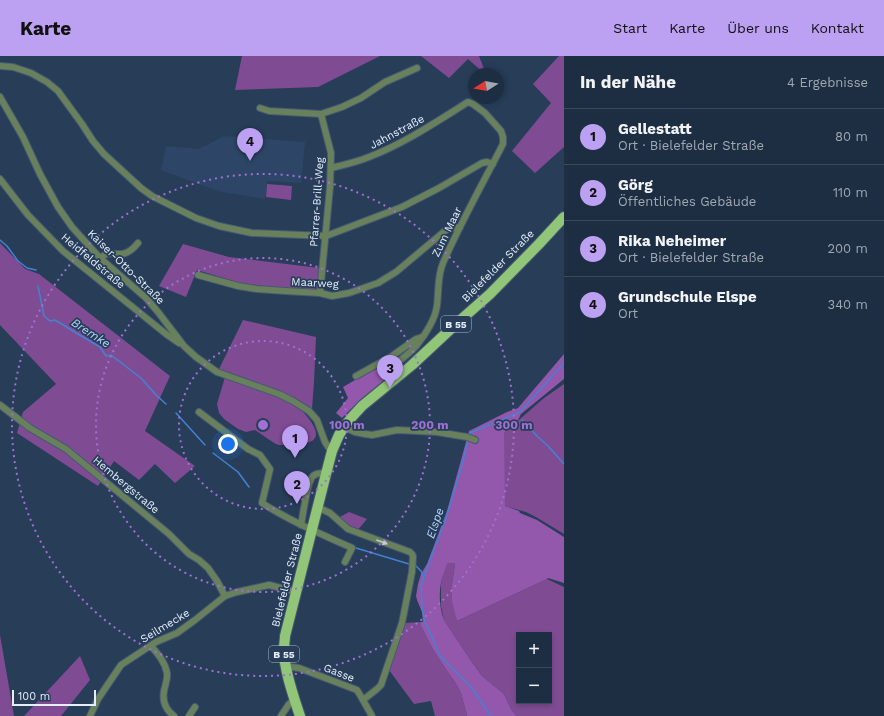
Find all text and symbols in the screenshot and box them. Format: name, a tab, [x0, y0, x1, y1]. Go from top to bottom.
text: Karte	[20, 17, 71, 40]
text: Start	[613, 20, 647, 36]
text: Karte	[669, 20, 705, 36]
text: Über uns	[727, 20, 789, 36]
text: Kontakt	[811, 20, 864, 36]
north arrow	[468, 68, 504, 104]
text: In der Nähe	[580, 72, 676, 92]
text: 4 Ergebnisse	[787, 75, 868, 90]
street label: Jahnstraße	[367, 112, 427, 152]
text: Gellestatt	[618, 120, 692, 138]
pin: 4	[237, 128, 263, 161]
text: 1	[590, 129, 596, 144]
text: 80 m	[835, 129, 868, 144]
text: Ort · Bielefelder Straße	[618, 138, 764, 153]
street label: Pfarrer-Brill-Weg	[307, 157, 327, 247]
text: Görg	[618, 176, 653, 194]
text: 2	[589, 185, 597, 200]
text: 110 m	[833, 185, 868, 200]
text: Öffentliches Gebäude	[618, 194, 756, 209]
street label: Zum Maar	[429, 204, 465, 259]
street label: Kaiser-Otto-Straße	[85, 227, 167, 307]
street label: Bielefelder Straße	[459, 227, 537, 305]
street label: Heidfeldstraße	[59, 231, 127, 291]
text: Rika Neheimer	[618, 232, 726, 250]
text: 3	[589, 241, 597, 256]
text: 200 m	[827, 241, 868, 256]
text: Ort · Bielefelder Straße	[618, 250, 764, 265]
street label: Maarweg	[291, 275, 339, 291]
text: Grundschule Elspe	[618, 288, 757, 306]
text: 4	[589, 297, 597, 312]
text: 340 m	[828, 297, 868, 312]
text: Ort	[618, 306, 638, 321]
water label: Bremke	[69, 315, 113, 351]
road number: B 55	[441, 316, 471, 332]
pin: 3	[377, 355, 403, 388]
centre of rings	[256, 418, 270, 432]
text: 100 m	[329, 418, 365, 432]
text: 200 m	[411, 418, 449, 432]
text: 300 m	[495, 418, 533, 432]
pin: 1	[282, 425, 308, 458]
your location	[218, 434, 238, 454]
street label: Hembergstraße	[90, 454, 162, 516]
pin: 2	[284, 471, 310, 504]
water label: Elspe	[423, 506, 447, 540]
street label: Bielefelder Straße	[269, 532, 305, 628]
one-way arrow	[377, 539, 389, 545]
street label: Seilmecke	[138, 606, 192, 646]
map controls	[516, 632, 552, 704]
button: +	[516, 632, 552, 668]
road number: B 55	[269, 646, 299, 662]
street label: Gasse	[322, 661, 356, 685]
button: −	[516, 668, 552, 704]
scale bar	[12, 688, 96, 707]
text: 100 m	[18, 690, 50, 703]

